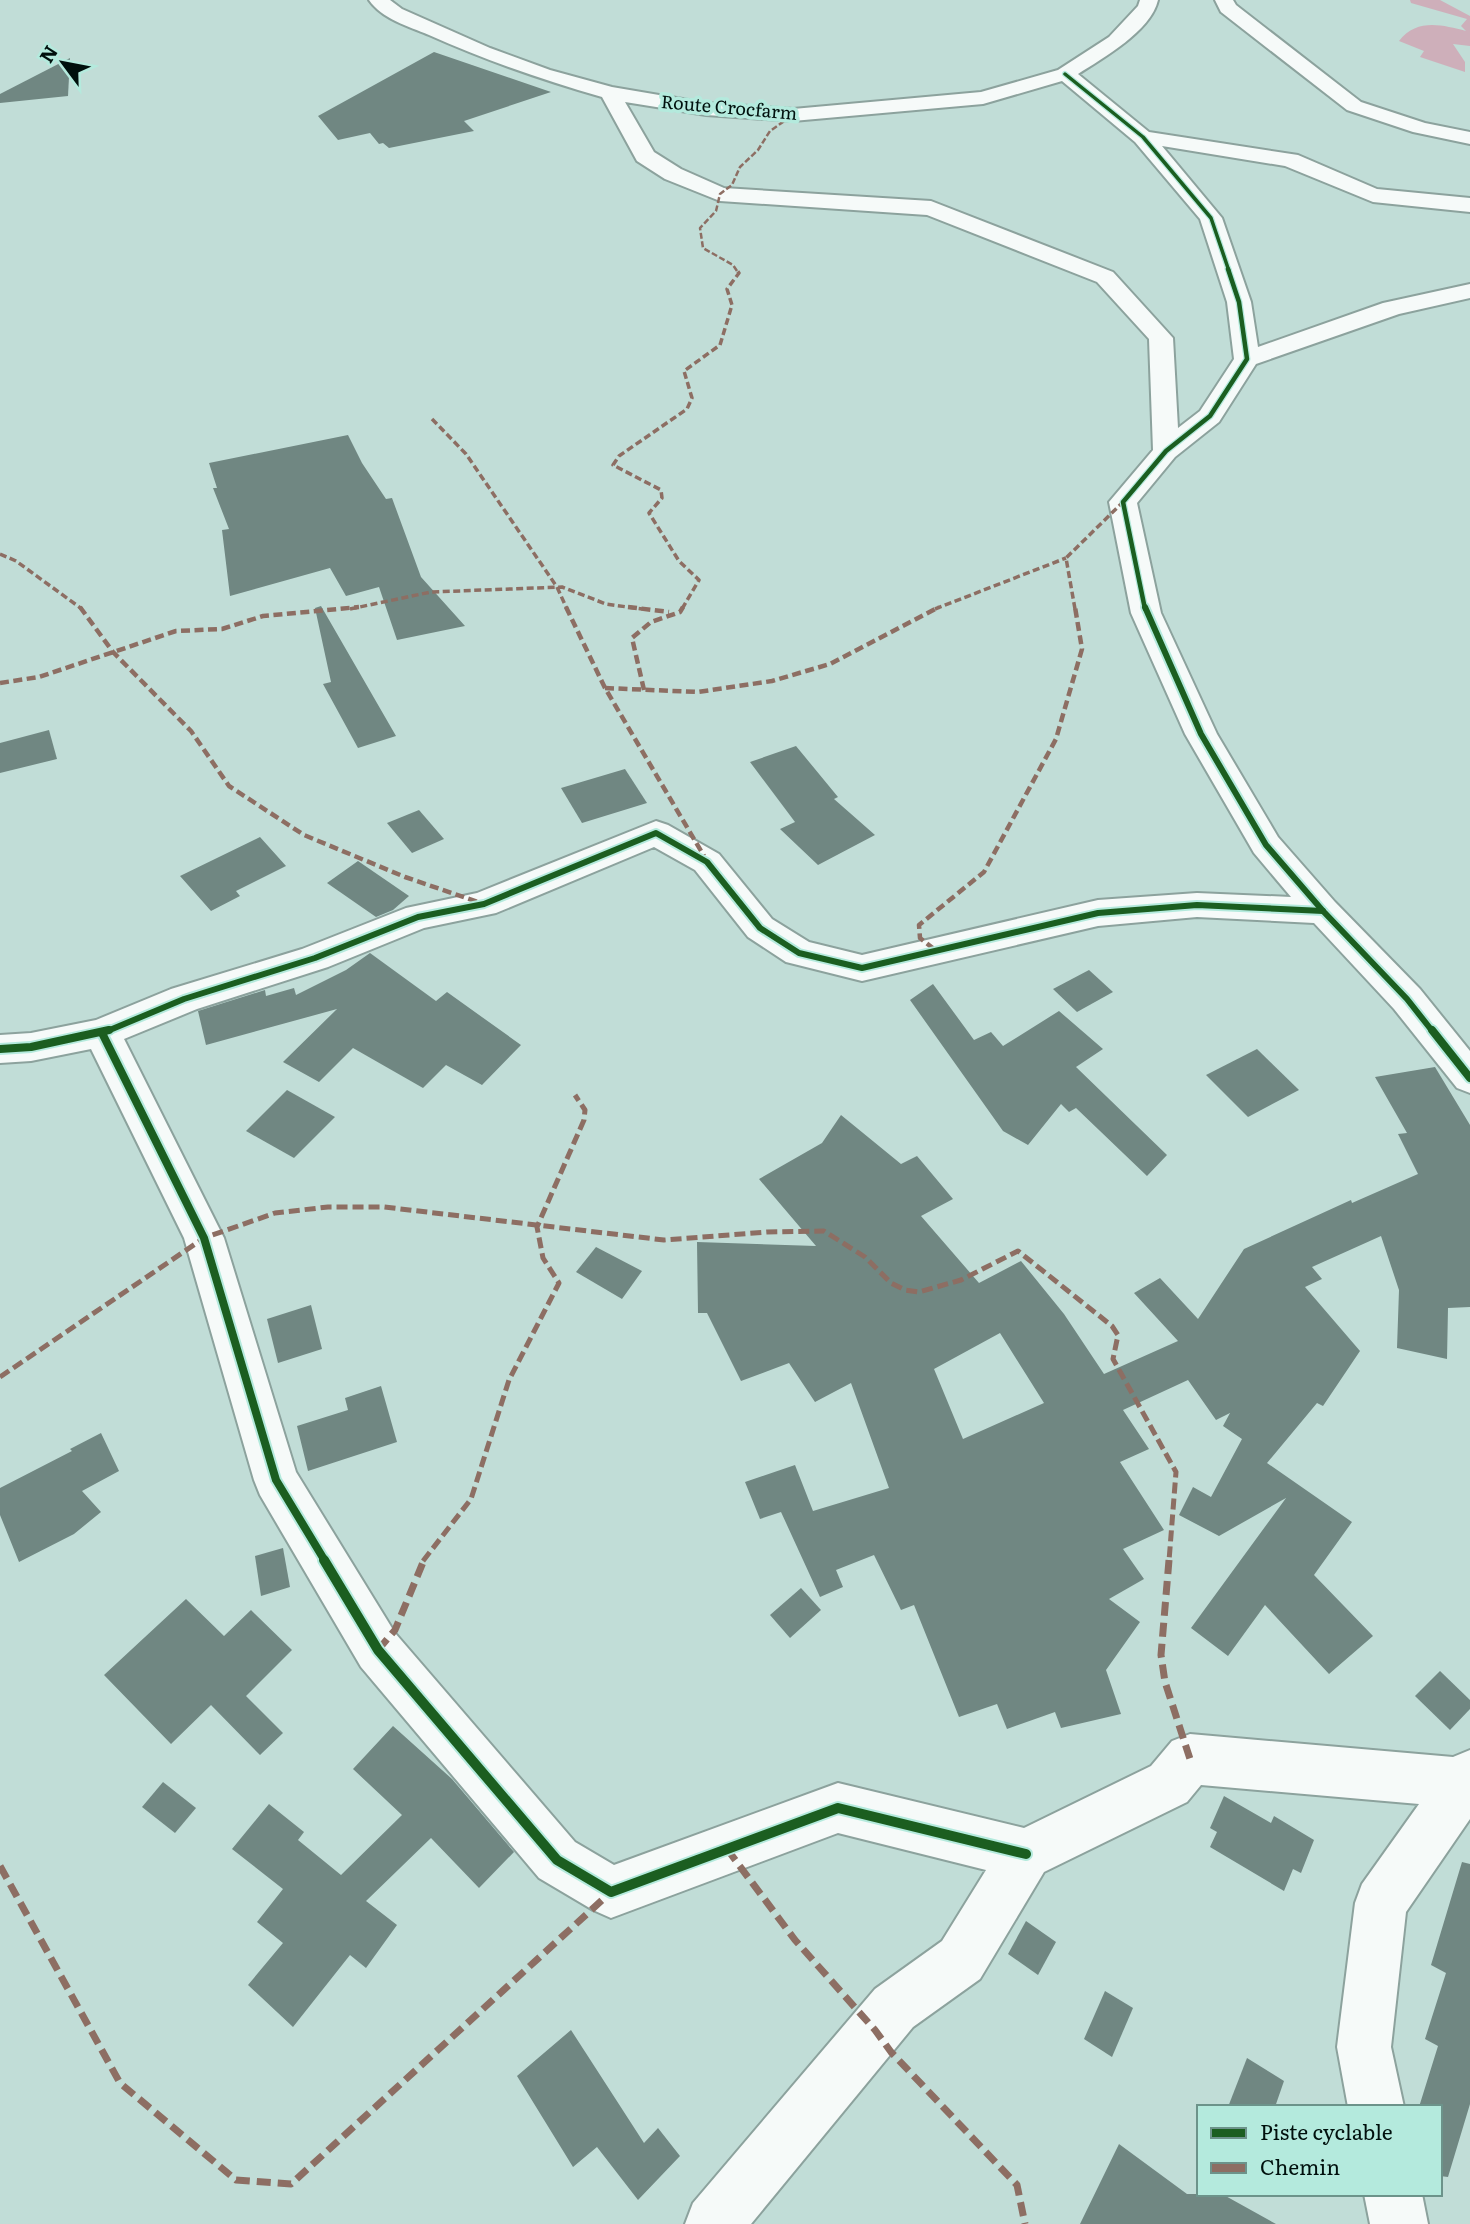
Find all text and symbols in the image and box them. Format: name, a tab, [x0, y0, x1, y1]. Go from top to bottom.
north arrow	[28, 28, 98, 98]
text: N	[32, 39, 64, 68]
street label: Route Crocfarm	[660, 87, 798, 126]
legend	[1197, 2105, 1442, 2196]
text: Piste cyclable	[1260, 2115, 1393, 2146]
text: Chemin	[1260, 2150, 1340, 2181]

